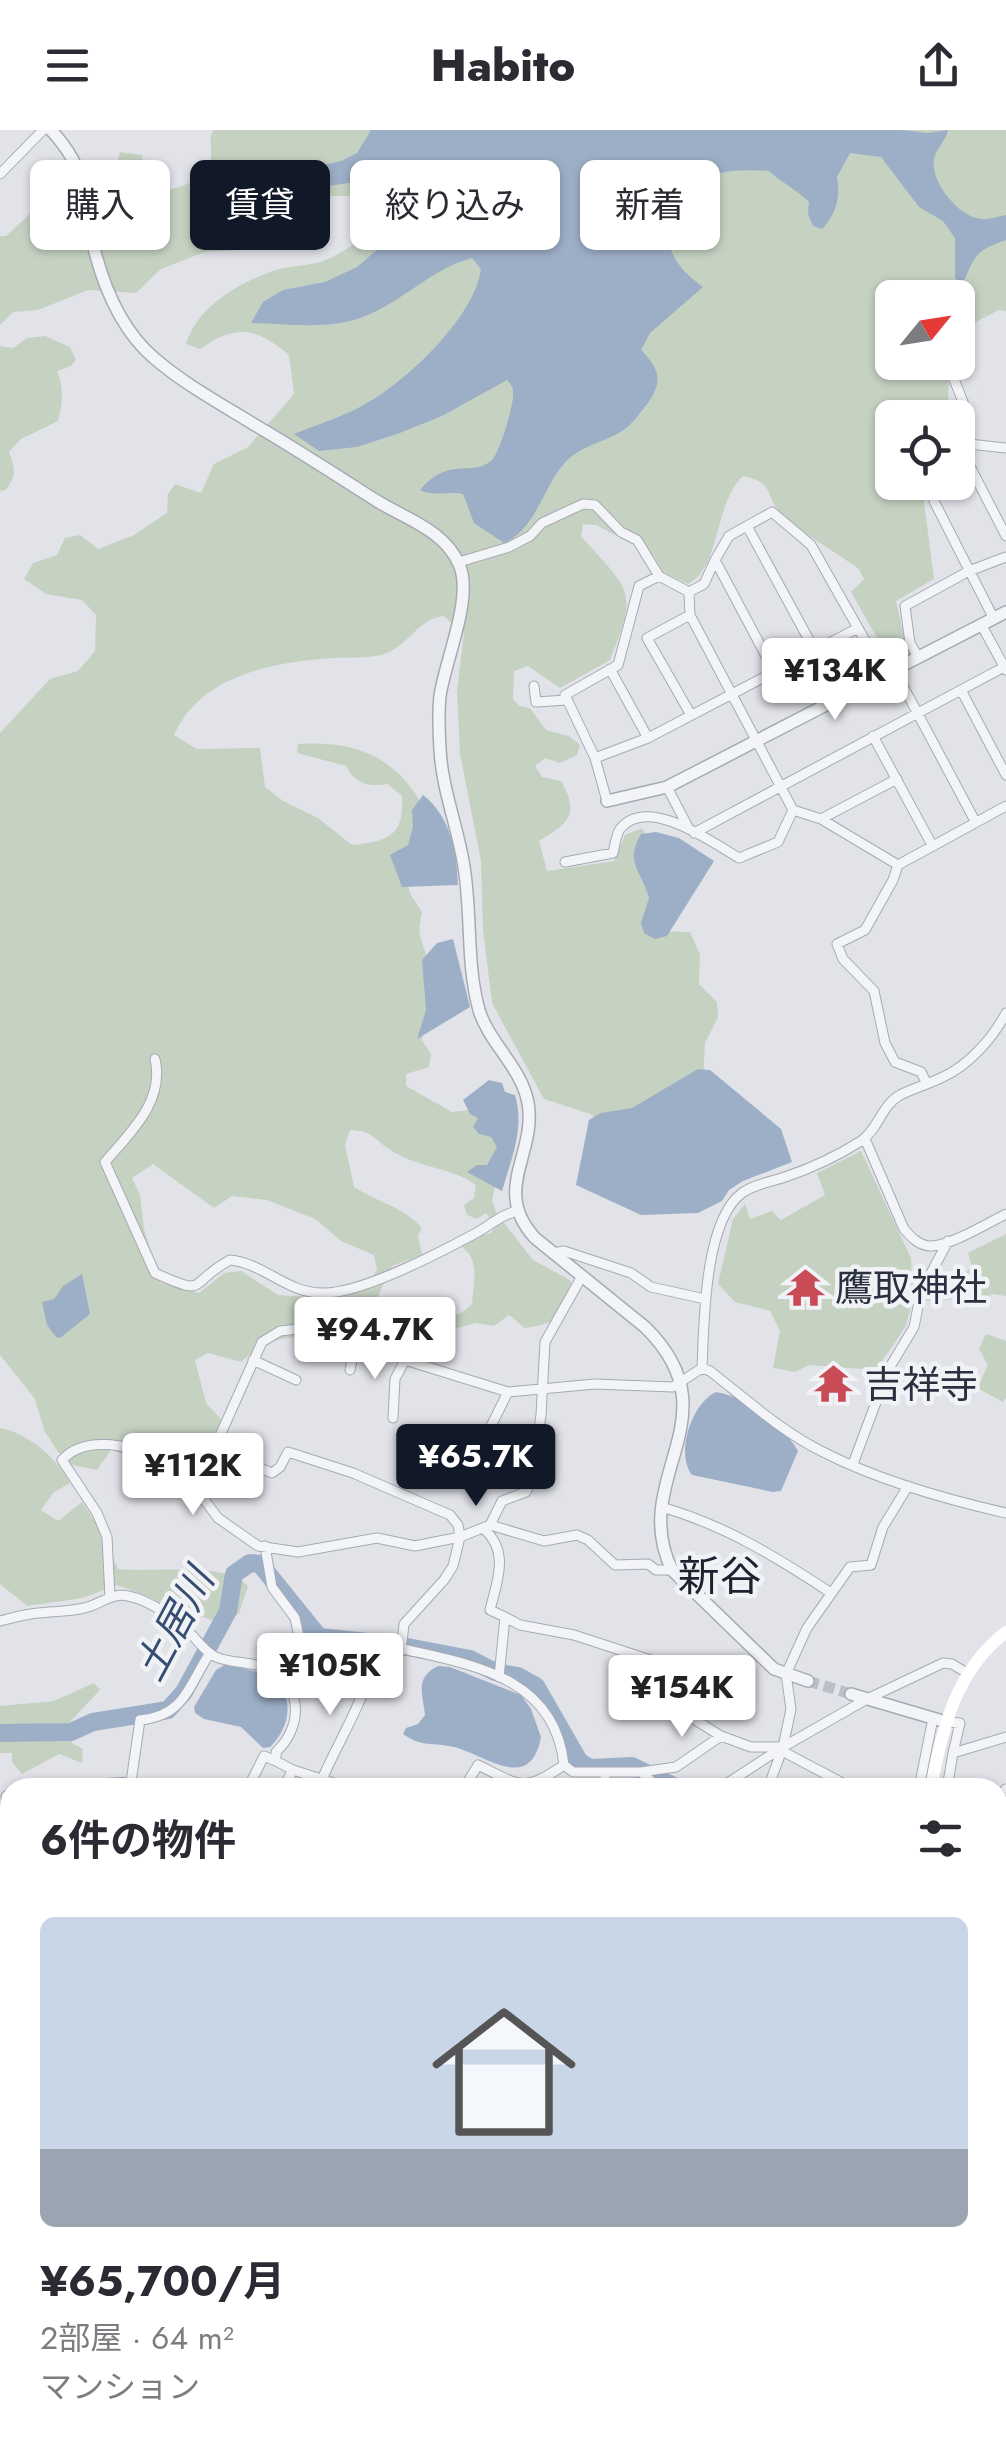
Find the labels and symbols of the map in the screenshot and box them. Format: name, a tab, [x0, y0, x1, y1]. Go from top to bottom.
north arrow	[875, 280, 975, 380]
pin: ¥134K	[765, 638, 905, 723]
place label: 鷹取神社	[835, 1260, 987, 1315]
temple icon: 鷹取神社	[784, 1266, 826, 1308]
pin: ¥94.7K	[294, 1297, 456, 1382]
place label: 吉祥寺	[864, 1357, 978, 1412]
temple icon: 吉祥寺	[813, 1363, 855, 1405]
pin: ¥65.7K	[395, 1424, 557, 1509]
pin: ¥112K	[123, 1433, 263, 1518]
district label: 新谷	[678, 1546, 762, 1607]
water label: 土居川	[120, 1554, 230, 1691]
pin: ¥105K	[260, 1633, 400, 1718]
pin: ¥154K	[612, 1655, 752, 1740]

